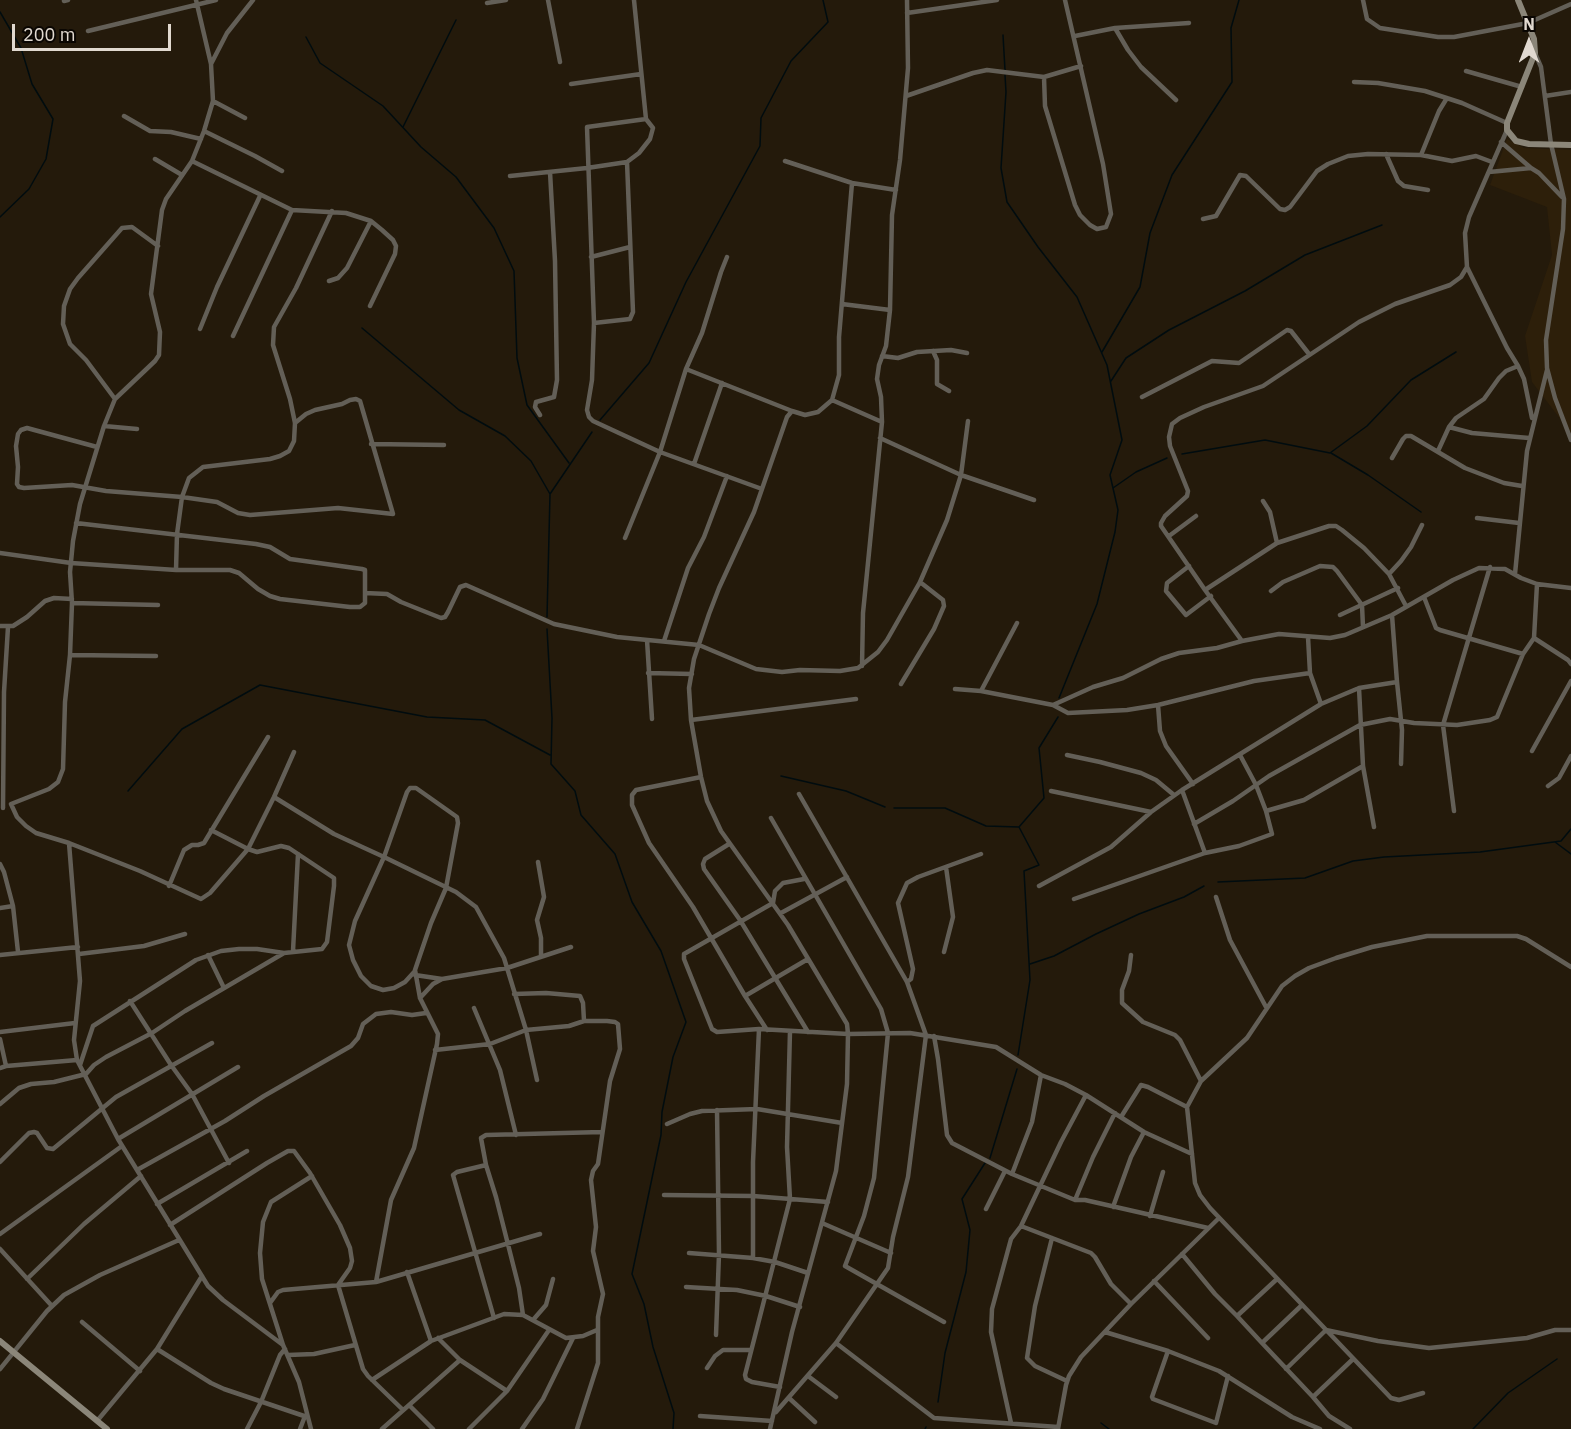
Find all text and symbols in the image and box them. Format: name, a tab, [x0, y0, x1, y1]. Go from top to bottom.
scale bar	[15, 12, 174, 50]
north arrow	[1499, 12, 1559, 72]
text: N	[1523, 14, 1535, 34]
text: 200 m	[23, 23, 75, 46]

